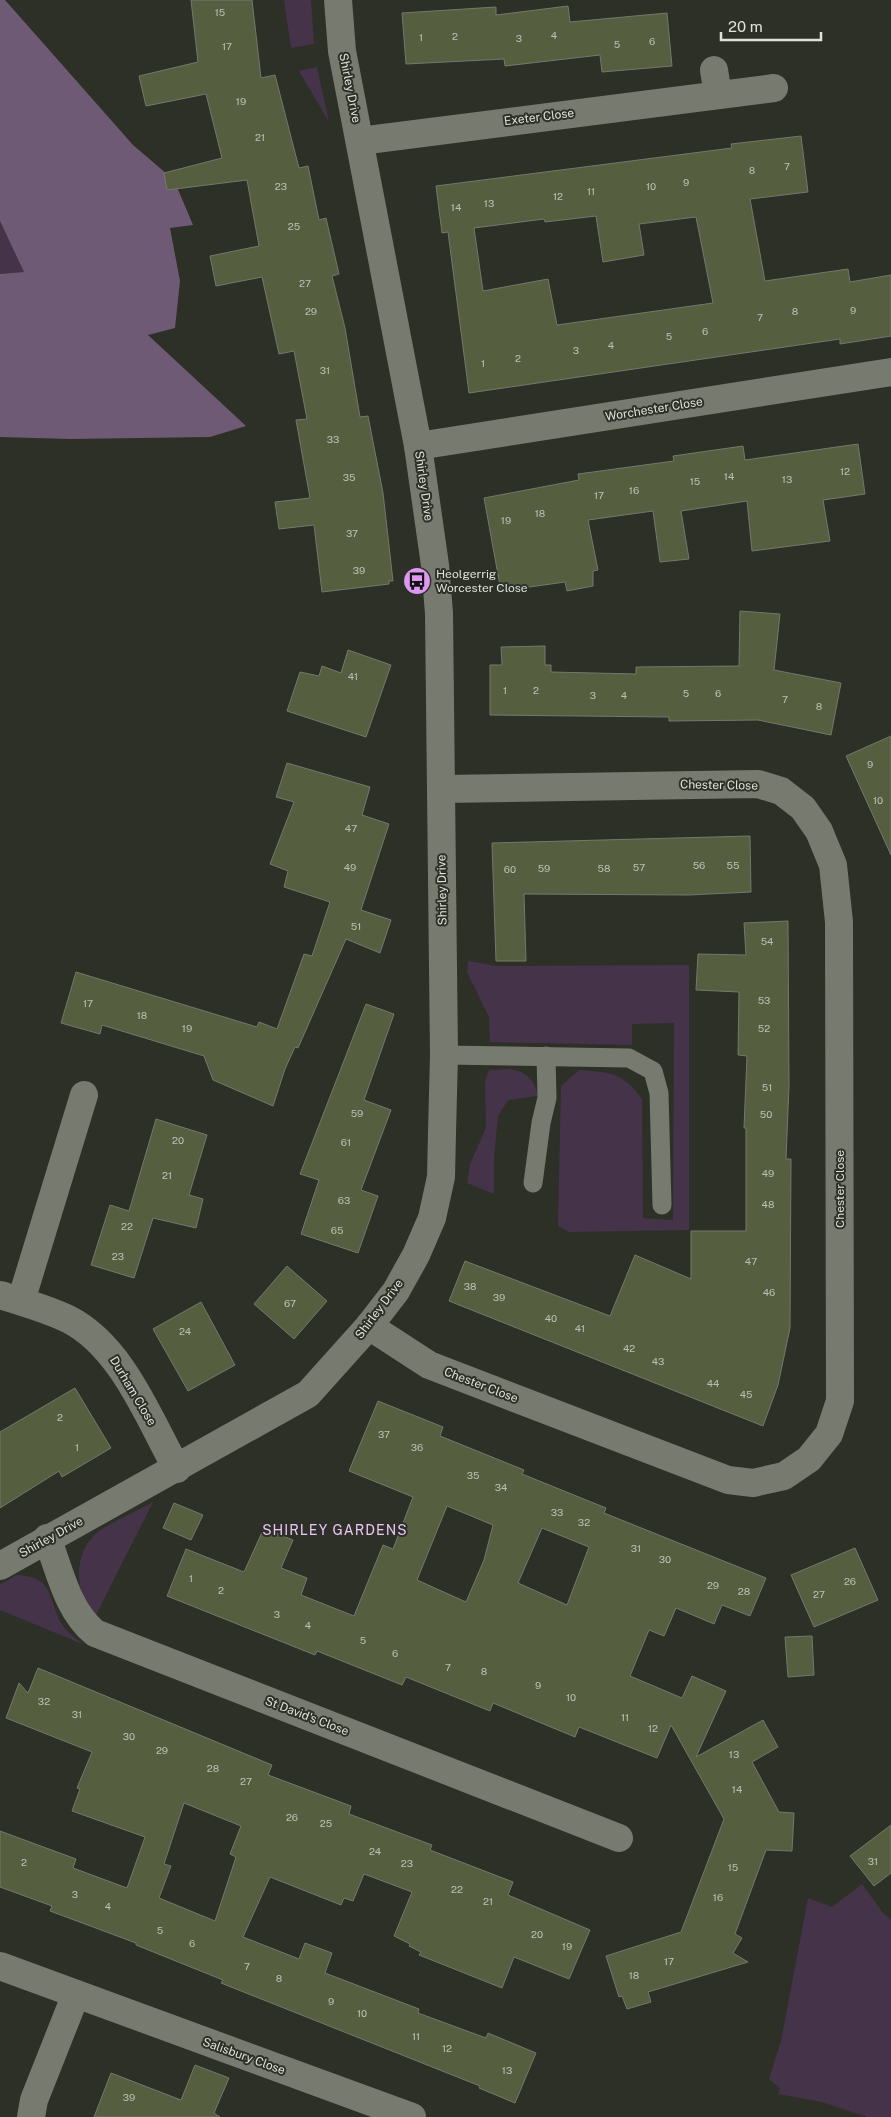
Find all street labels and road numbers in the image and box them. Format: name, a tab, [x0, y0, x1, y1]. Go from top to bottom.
street label: Shirley Drive	[336, 52, 364, 124]
street label: Exeter Close	[503, 106, 575, 128]
street label: Worchester Close	[604, 394, 704, 424]
street label: Shirley Drive	[412, 450, 436, 522]
street label: Chester Close	[680, 777, 758, 793]
street label: Shirley Drive	[434, 854, 450, 925]
street label: Chester Close	[833, 1150, 847, 1228]
street label: Shirley Drive	[352, 1276, 406, 1341]
street label: Durham Close	[107, 1354, 159, 1428]
street label: Chester Close	[442, 1364, 520, 1406]
street label: Shirley Drive	[17, 1514, 86, 1560]
street label: St David's Close	[263, 1694, 351, 1738]
street label: Salisbury Close	[201, 2035, 287, 2077]

